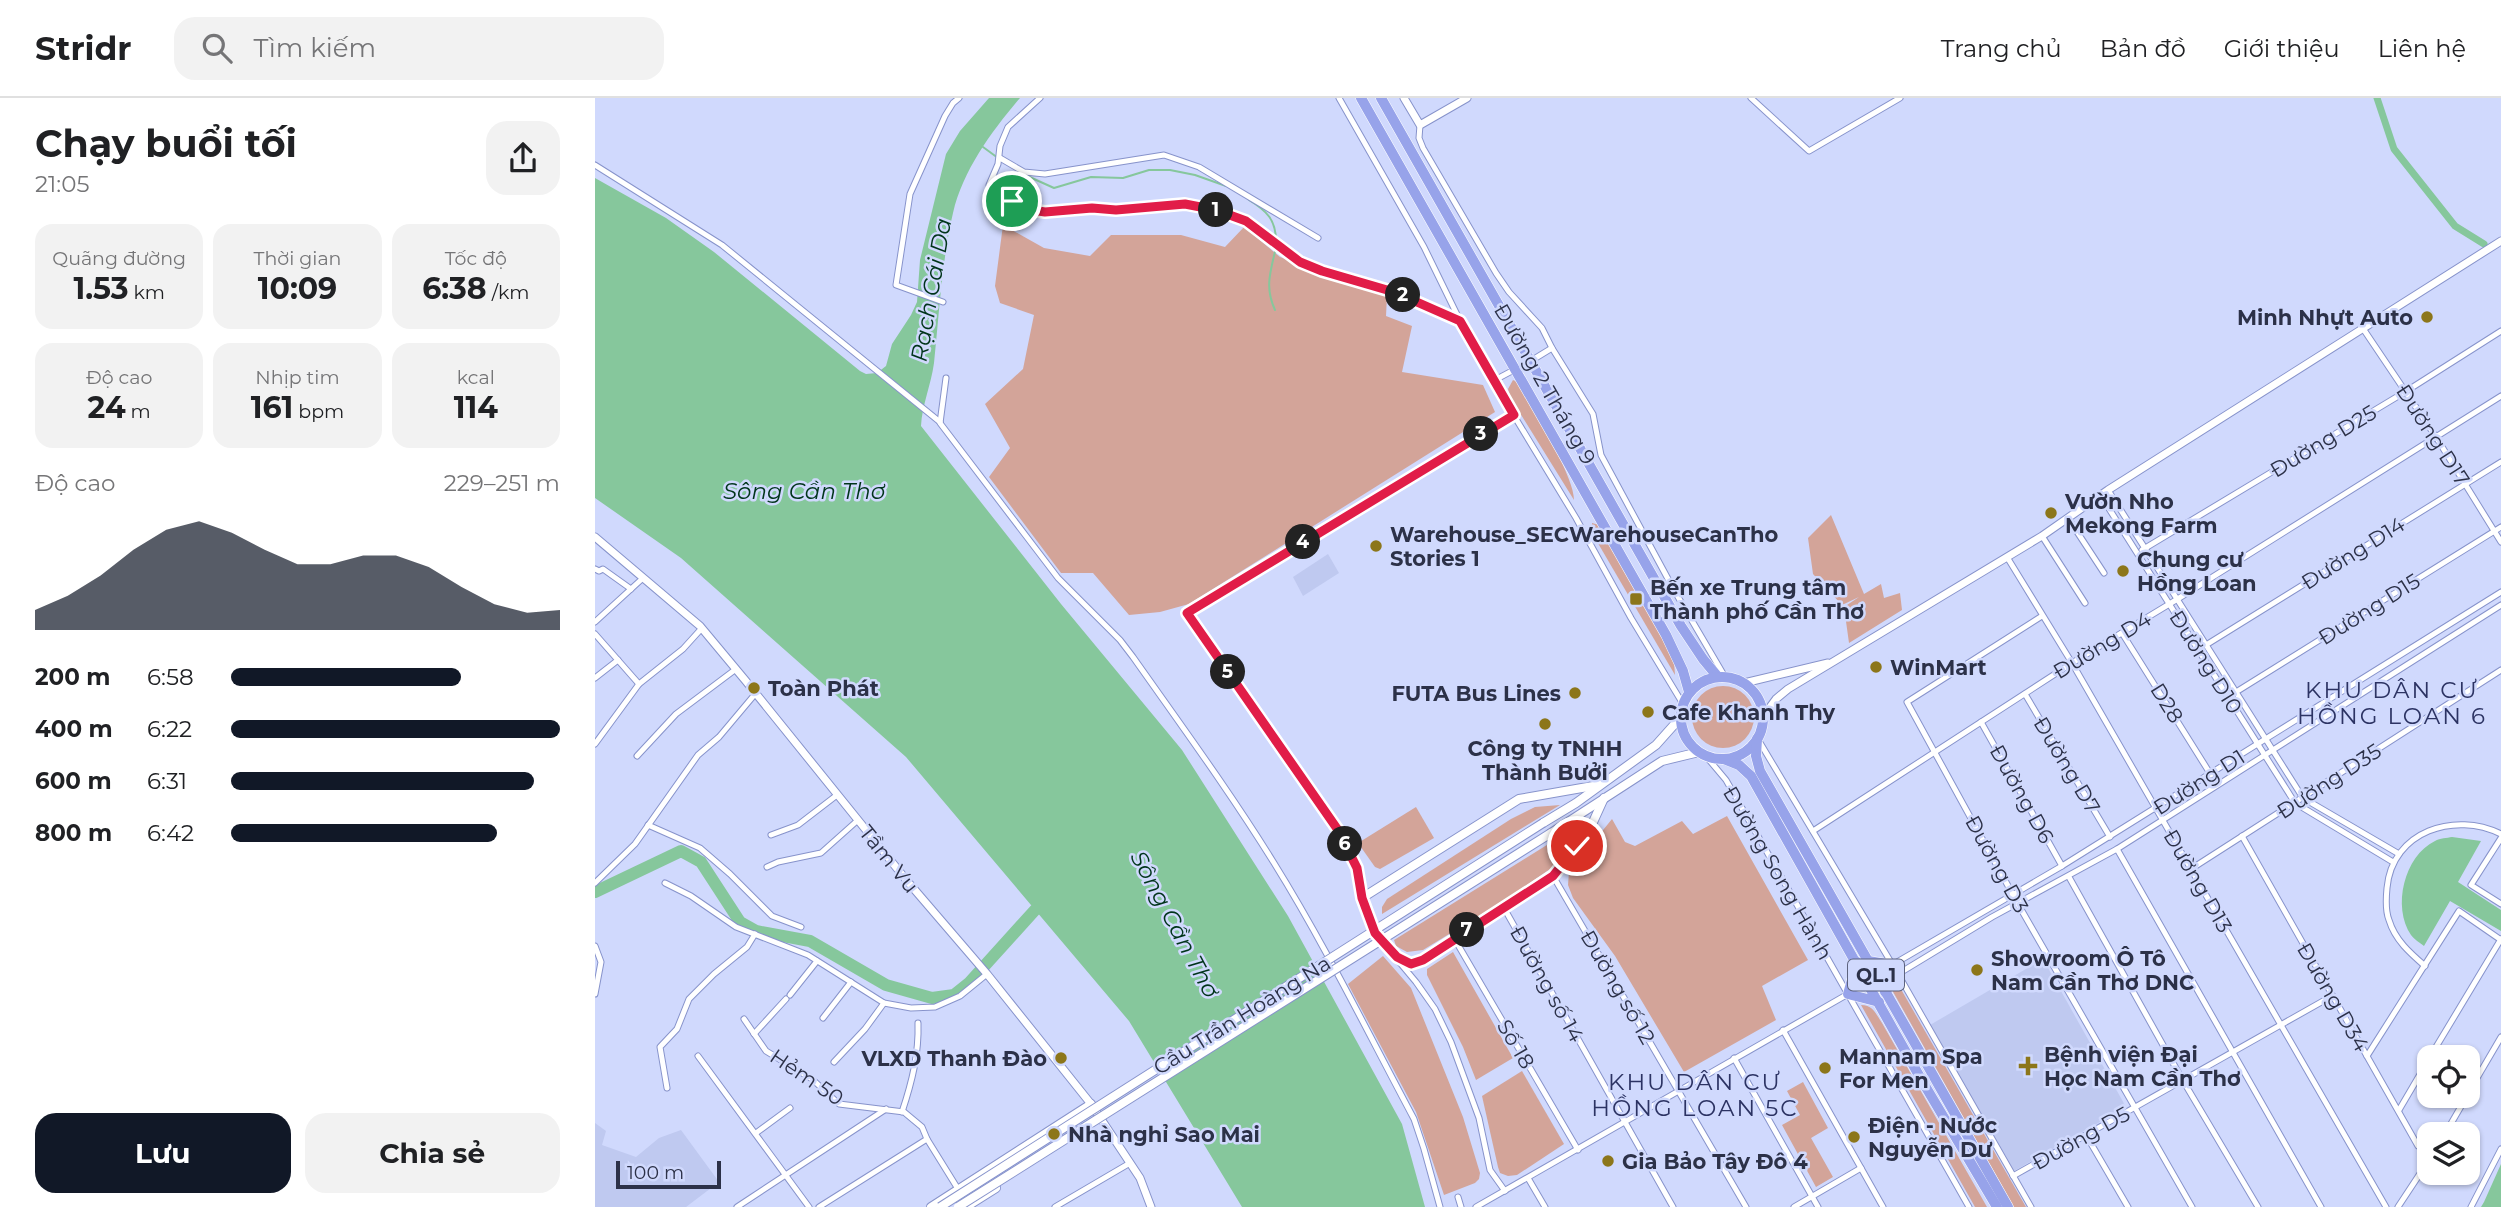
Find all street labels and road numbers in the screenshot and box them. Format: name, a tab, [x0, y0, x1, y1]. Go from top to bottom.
street label: Đường 2 Tháng 9	[1489, 299, 1601, 469]
street label: Đường D17	[2391, 380, 2475, 490]
street label: Đường D25	[2265, 399, 2381, 482]
street label: Đường D14	[2297, 511, 2409, 595]
street label: Đường D15	[2314, 568, 2425, 650]
street label: Đường D4	[2049, 606, 2156, 684]
street label: Đường D10	[2164, 606, 2248, 718]
street label: D28	[2145, 678, 2189, 728]
street label: Đường D7	[2028, 712, 2106, 818]
street label: Đường D35	[2272, 738, 2386, 824]
street label: Đường D6	[1985, 740, 2059, 848]
street label: Đường D1	[2149, 744, 2249, 820]
street label: Đường Song Hành	[1718, 782, 1838, 964]
street label: Đường D3	[1960, 811, 2034, 917]
street label: Tầm Vu	[854, 820, 924, 898]
street label: Đường D13	[2158, 825, 2238, 937]
street label: Đường số 14	[1505, 922, 1589, 1047]
street label: Đường số 12	[1575, 926, 1661, 1048]
street label: Đường D34	[2292, 938, 2374, 1056]
street label: Cầu Trần Hoàng Na	[1149, 950, 1335, 1080]
road number: QL.1	[1848, 960, 1904, 990]
street label: Số 18	[1492, 1015, 1540, 1073]
street label: Hẻm 50	[765, 1043, 849, 1111]
street label: Đường D5	[2028, 1101, 2134, 1175]

